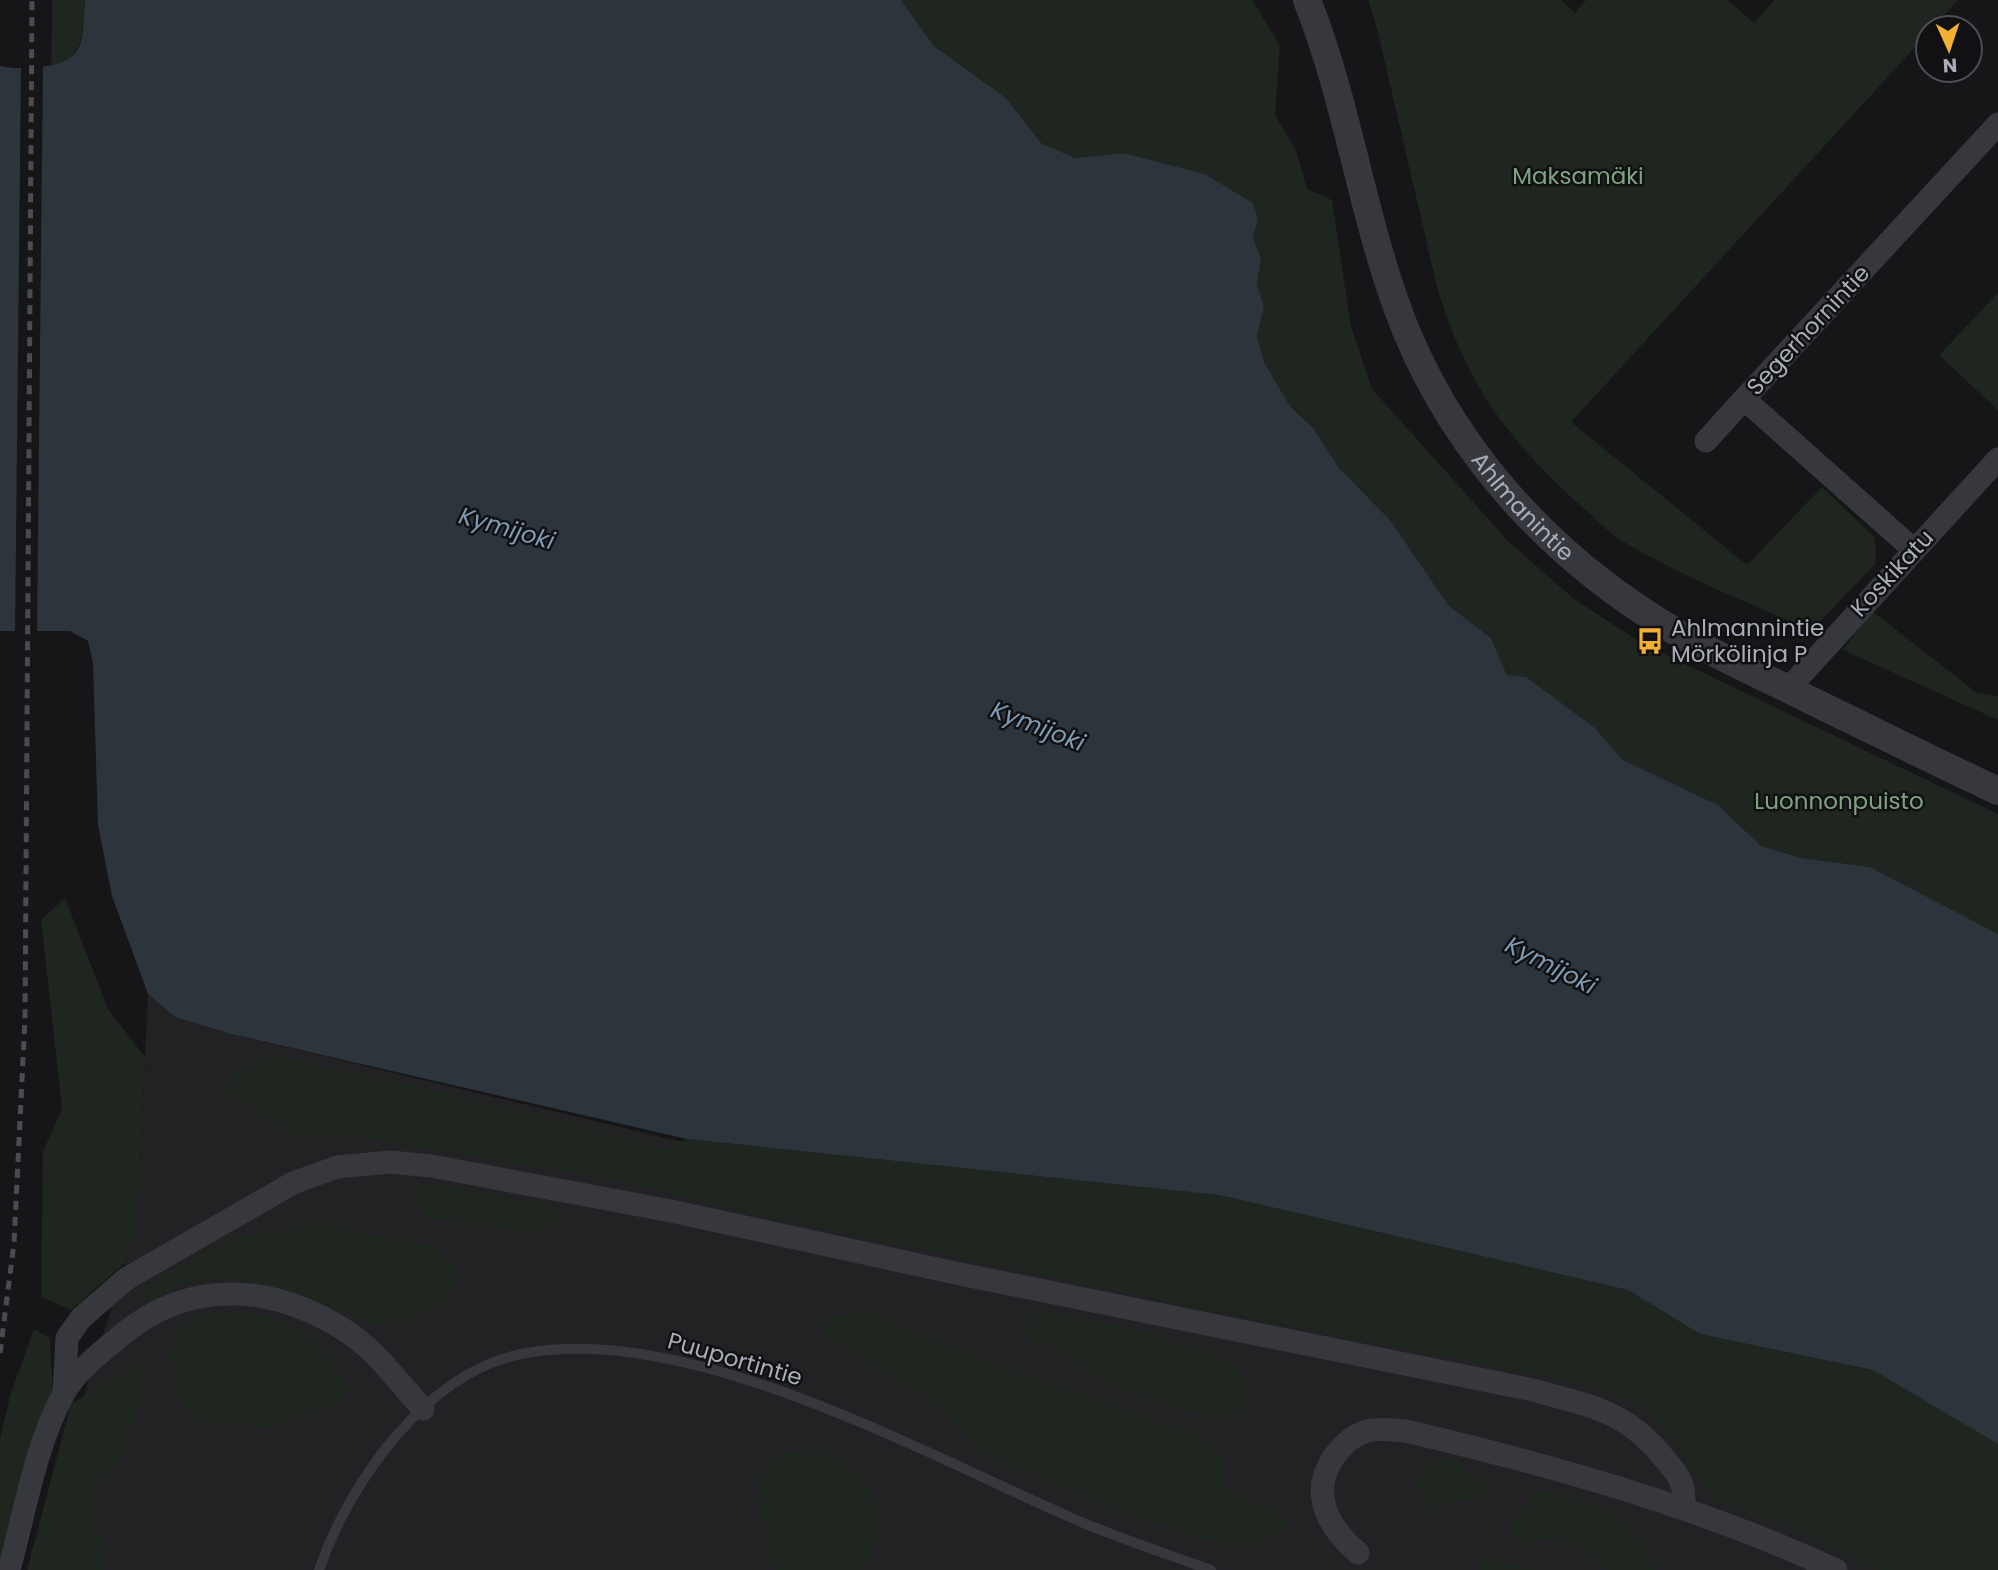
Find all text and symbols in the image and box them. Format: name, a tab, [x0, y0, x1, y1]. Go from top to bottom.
north arrow	[1914, 14, 1984, 84]
text: N	[1942, 52, 1958, 79]
park label: Maksamäki	[1512, 160, 1644, 192]
street label: Segerhornintie	[1739, 258, 1877, 402]
street label: Ahlmanintie	[1464, 445, 1581, 568]
water label: Kymijoki	[455, 499, 560, 558]
street label: Koskikatu	[1843, 522, 1941, 624]
place label: Ahlmannintie Mörkölinja P	[1671, 612, 1824, 670]
bus stop icon: Ahlmannintie Mörkölinja P	[1635, 626, 1665, 656]
water label: Kymijoki	[986, 693, 1091, 759]
park label: Luonnonpuisto	[1754, 785, 1924, 817]
water label: Kymijoki	[1500, 928, 1603, 1002]
street label: Puuportintie	[664, 1325, 806, 1393]

